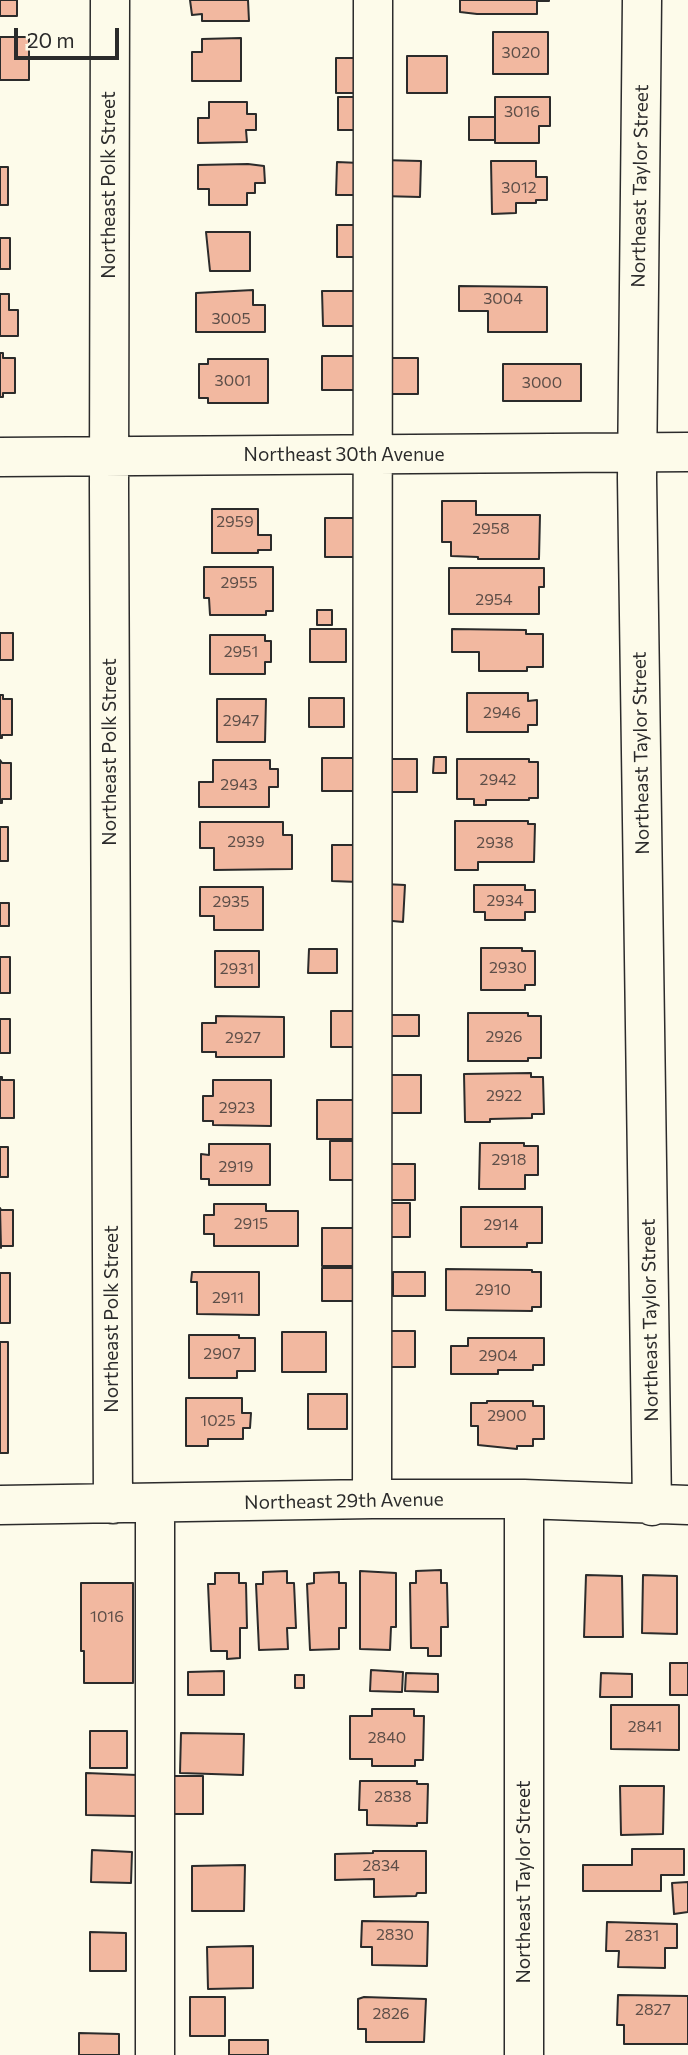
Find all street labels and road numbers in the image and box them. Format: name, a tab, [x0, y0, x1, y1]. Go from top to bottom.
street label: Northeast Taylor Street	[627, 84, 653, 288]
street label: Northeast Polk Street	[98, 91, 120, 279]
street label: Northeast 30th Avenue	[244, 444, 444, 466]
street label: Northeast Taylor Street	[628, 651, 654, 855]
street label: Northeast Polk Street	[99, 658, 121, 846]
street label: Northeast Taylor Street	[637, 1218, 663, 1422]
street label: Northeast Polk Street	[101, 1225, 123, 1413]
street label: Northeast 29th Avenue	[244, 1488, 444, 1514]
street label: Northeast Taylor Street	[513, 1780, 535, 1984]

